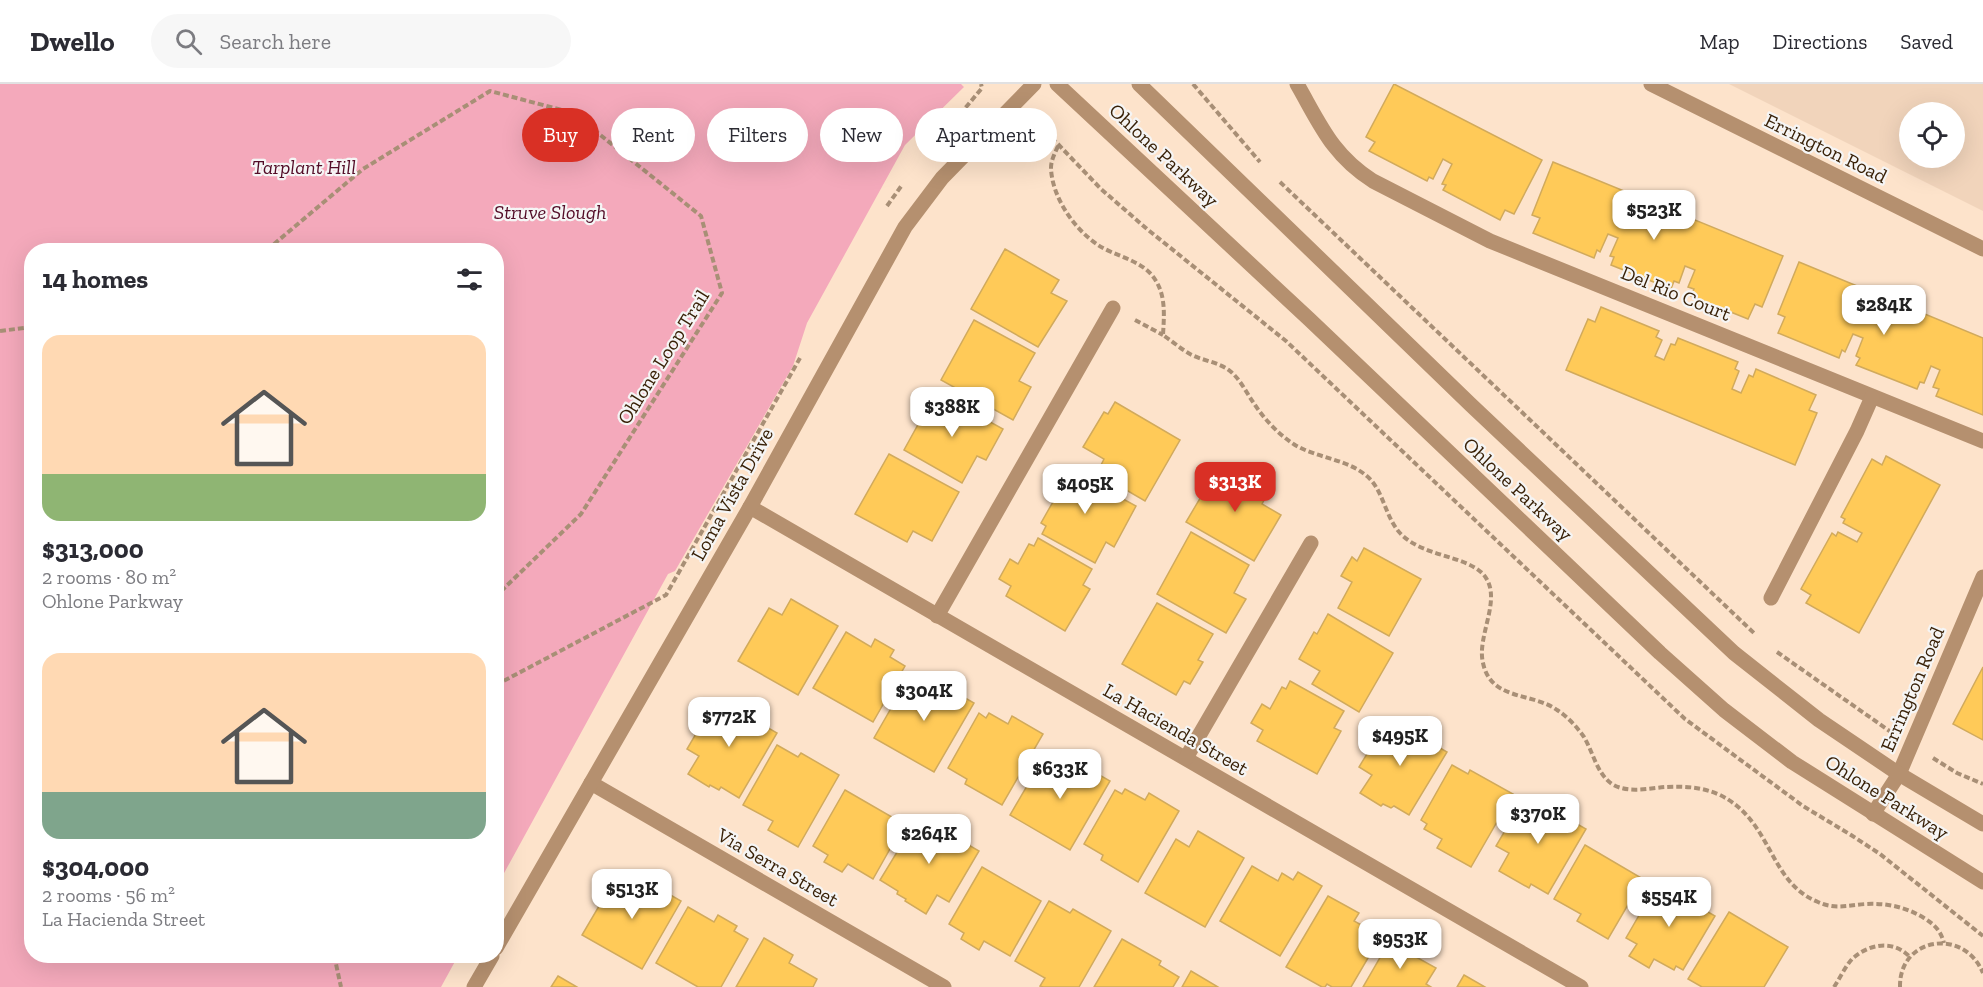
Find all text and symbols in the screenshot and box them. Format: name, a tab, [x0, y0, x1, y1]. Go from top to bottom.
search box	[151, 14, 571, 68]
text: Dwello	[30, 25, 115, 58]
icon: search	[172, 25, 205, 58]
text: Search here	[220, 28, 331, 55]
text: Map	[1700, 29, 1740, 54]
text: Directions	[1773, 29, 1867, 54]
text: Saved	[1900, 29, 1953, 54]
street label: Ohlone Parkway	[1104, 98, 1224, 212]
map controls	[1899, 102, 1965, 168]
button: locate	[1899, 102, 1965, 168]
chip: Buy	[522, 108, 599, 162]
chip: Rent	[611, 108, 695, 162]
chip: Filters	[707, 108, 808, 162]
chip: New	[820, 108, 903, 162]
chip: Apartment	[915, 108, 1057, 162]
street label: Errington Road	[1761, 108, 1891, 188]
park label: Tarplant Hill	[252, 155, 356, 179]
pin: $523K	[1612, 190, 1696, 241]
text: $523K	[1626, 197, 1682, 221]
park label: Struve Slough	[494, 200, 606, 224]
street label: Del Rio Court	[1618, 260, 1735, 326]
text: 14 homes	[42, 263, 148, 295]
icon: filters	[453, 263, 486, 296]
street label: Ohlone Loop Trail	[612, 285, 714, 429]
pin: $284K	[1842, 285, 1926, 336]
text: $284K	[1856, 292, 1912, 316]
icon: home	[210, 374, 318, 482]
pin: $388K	[910, 387, 994, 438]
text: $388K	[924, 394, 980, 418]
street label: Loma Vista Drive	[686, 424, 778, 564]
street label: Ohlone Parkway	[1458, 432, 1578, 546]
pin: $313K	[1193, 462, 1277, 513]
pin: $405K	[1043, 464, 1127, 515]
text: $313K	[1209, 469, 1261, 493]
text: $405K	[1057, 471, 1113, 495]
text: $313,000	[42, 533, 144, 565]
text: 2 rooms · 80 m²	[42, 565, 176, 589]
text: Ohlone Parkway	[42, 589, 183, 613]
street label: Errington Road	[1875, 623, 1949, 755]
pin: $304K	[882, 671, 966, 722]
text: $304K	[896, 678, 952, 702]
street label: La Hacienda Street	[1099, 678, 1253, 780]
icon: home	[210, 692, 318, 800]
pin: $772K	[687, 697, 771, 748]
text: $772K	[702, 704, 756, 728]
pin: $495K	[1358, 716, 1442, 767]
text: $495K	[1372, 723, 1428, 747]
pin: $633K	[1018, 749, 1102, 800]
street label: Ohlone Parkway	[1821, 749, 1954, 845]
text: $633K	[1032, 756, 1088, 780]
pin: $370K	[1496, 794, 1580, 845]
text: $370K	[1510, 801, 1566, 825]
pin: $264K	[887, 814, 971, 865]
text: $264K	[901, 821, 957, 845]
street label: Via Serra Street	[712, 822, 843, 912]
text: $304,000	[42, 851, 149, 883]
pin: $513K	[590, 869, 674, 920]
text: $513K	[606, 876, 658, 900]
pin: $554K	[1627, 877, 1711, 928]
text: 2 rooms · 56 m²	[42, 883, 175, 907]
text: $554K	[1641, 884, 1697, 908]
text: La Hacienda Street	[42, 907, 205, 931]
pin: $953K	[1358, 919, 1442, 970]
text: $953K	[1372, 926, 1428, 950]

